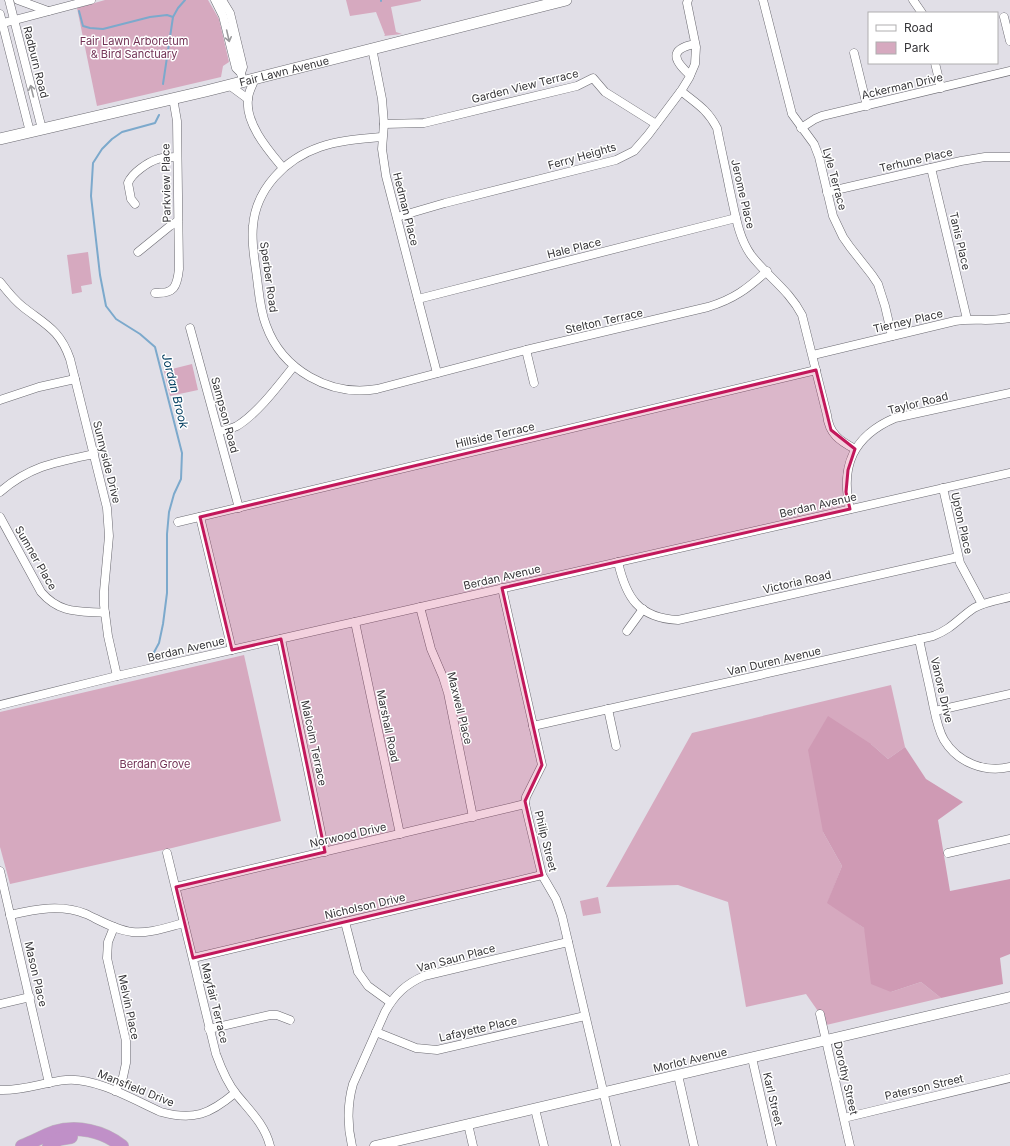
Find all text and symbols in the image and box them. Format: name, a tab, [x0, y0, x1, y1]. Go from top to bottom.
legend	[868, 12, 998, 64]
text: Road	[904, 20, 933, 35]
street label: Radburn Road	[20, 25, 52, 99]
one-way arrow	[225, 29, 233, 42]
park label: Fair Lawn Arboretum & Bird Sanctuary	[80, 34, 188, 61]
text: Park	[904, 40, 930, 55]
street label: Fair Lawn Avenue	[238, 53, 330, 89]
street label: Garden View Terrace	[470, 66, 580, 106]
street label: Ackerman Drive	[860, 70, 944, 102]
one-way arrow	[28, 85, 36, 98]
street label: Ferry Heights	[546, 140, 618, 172]
street label: Parkview Place	[158, 143, 174, 223]
street label: Terhune Place	[878, 145, 954, 175]
street label: Lyle Terrace	[820, 146, 850, 212]
street label: Jerome Place	[728, 158, 758, 230]
street label: Hedman Place	[390, 171, 422, 247]
street label: Tanis Place	[947, 211, 973, 271]
street label: Hale Place	[546, 235, 602, 261]
street label: Sperber Road	[257, 241, 281, 313]
street label: Stelton Terrace	[564, 305, 644, 337]
street label: Tierney Place	[872, 306, 944, 336]
water label: Jordan Brook	[159, 352, 192, 430]
street label: Sampson Road	[208, 375, 242, 455]
street label: Taylor Road	[886, 389, 950, 417]
street label: Sunnyside Drive	[90, 419, 124, 505]
street label: Hillside Terrace	[454, 419, 536, 451]
street label: Berdan Avenue	[778, 489, 858, 521]
street label: Upton Place	[948, 491, 976, 555]
street label: Sumner Place	[12, 523, 60, 593]
street label: Berdan Avenue	[462, 561, 542, 593]
street label: Victoria Road	[762, 567, 832, 597]
street label: Berdan Avenue	[146, 633, 226, 665]
street label: Van Duren Avenue	[726, 643, 822, 679]
street label: Vanore Drive	[928, 656, 956, 724]
street label: Maxwell Place	[444, 670, 476, 746]
street label: Marshall Road	[373, 688, 403, 764]
street label: Malcolm Terrace	[298, 699, 330, 787]
park label: Berdan Grove	[119, 757, 191, 771]
street label: Philip Street	[532, 809, 560, 873]
street label: Norwood Drive	[308, 819, 388, 851]
street label: Nicholson Drive	[323, 890, 407, 922]
street label: Mason Place	[22, 940, 50, 1008]
street label: Van Saun Place	[415, 941, 497, 975]
street label: Mayfair Terrace	[198, 961, 232, 1045]
street label: Melvin Place	[115, 973, 143, 1041]
street label: Lafayette Place	[438, 1013, 518, 1045]
street label: Dorothy Street	[831, 1040, 861, 1117]
street label: Morlot Avenue	[652, 1045, 728, 1075]
street label: Mansfield Drive	[96, 1066, 176, 1110]
street label: Karl Street	[760, 1071, 786, 1128]
street label: Paterson Street	[883, 1071, 965, 1103]

